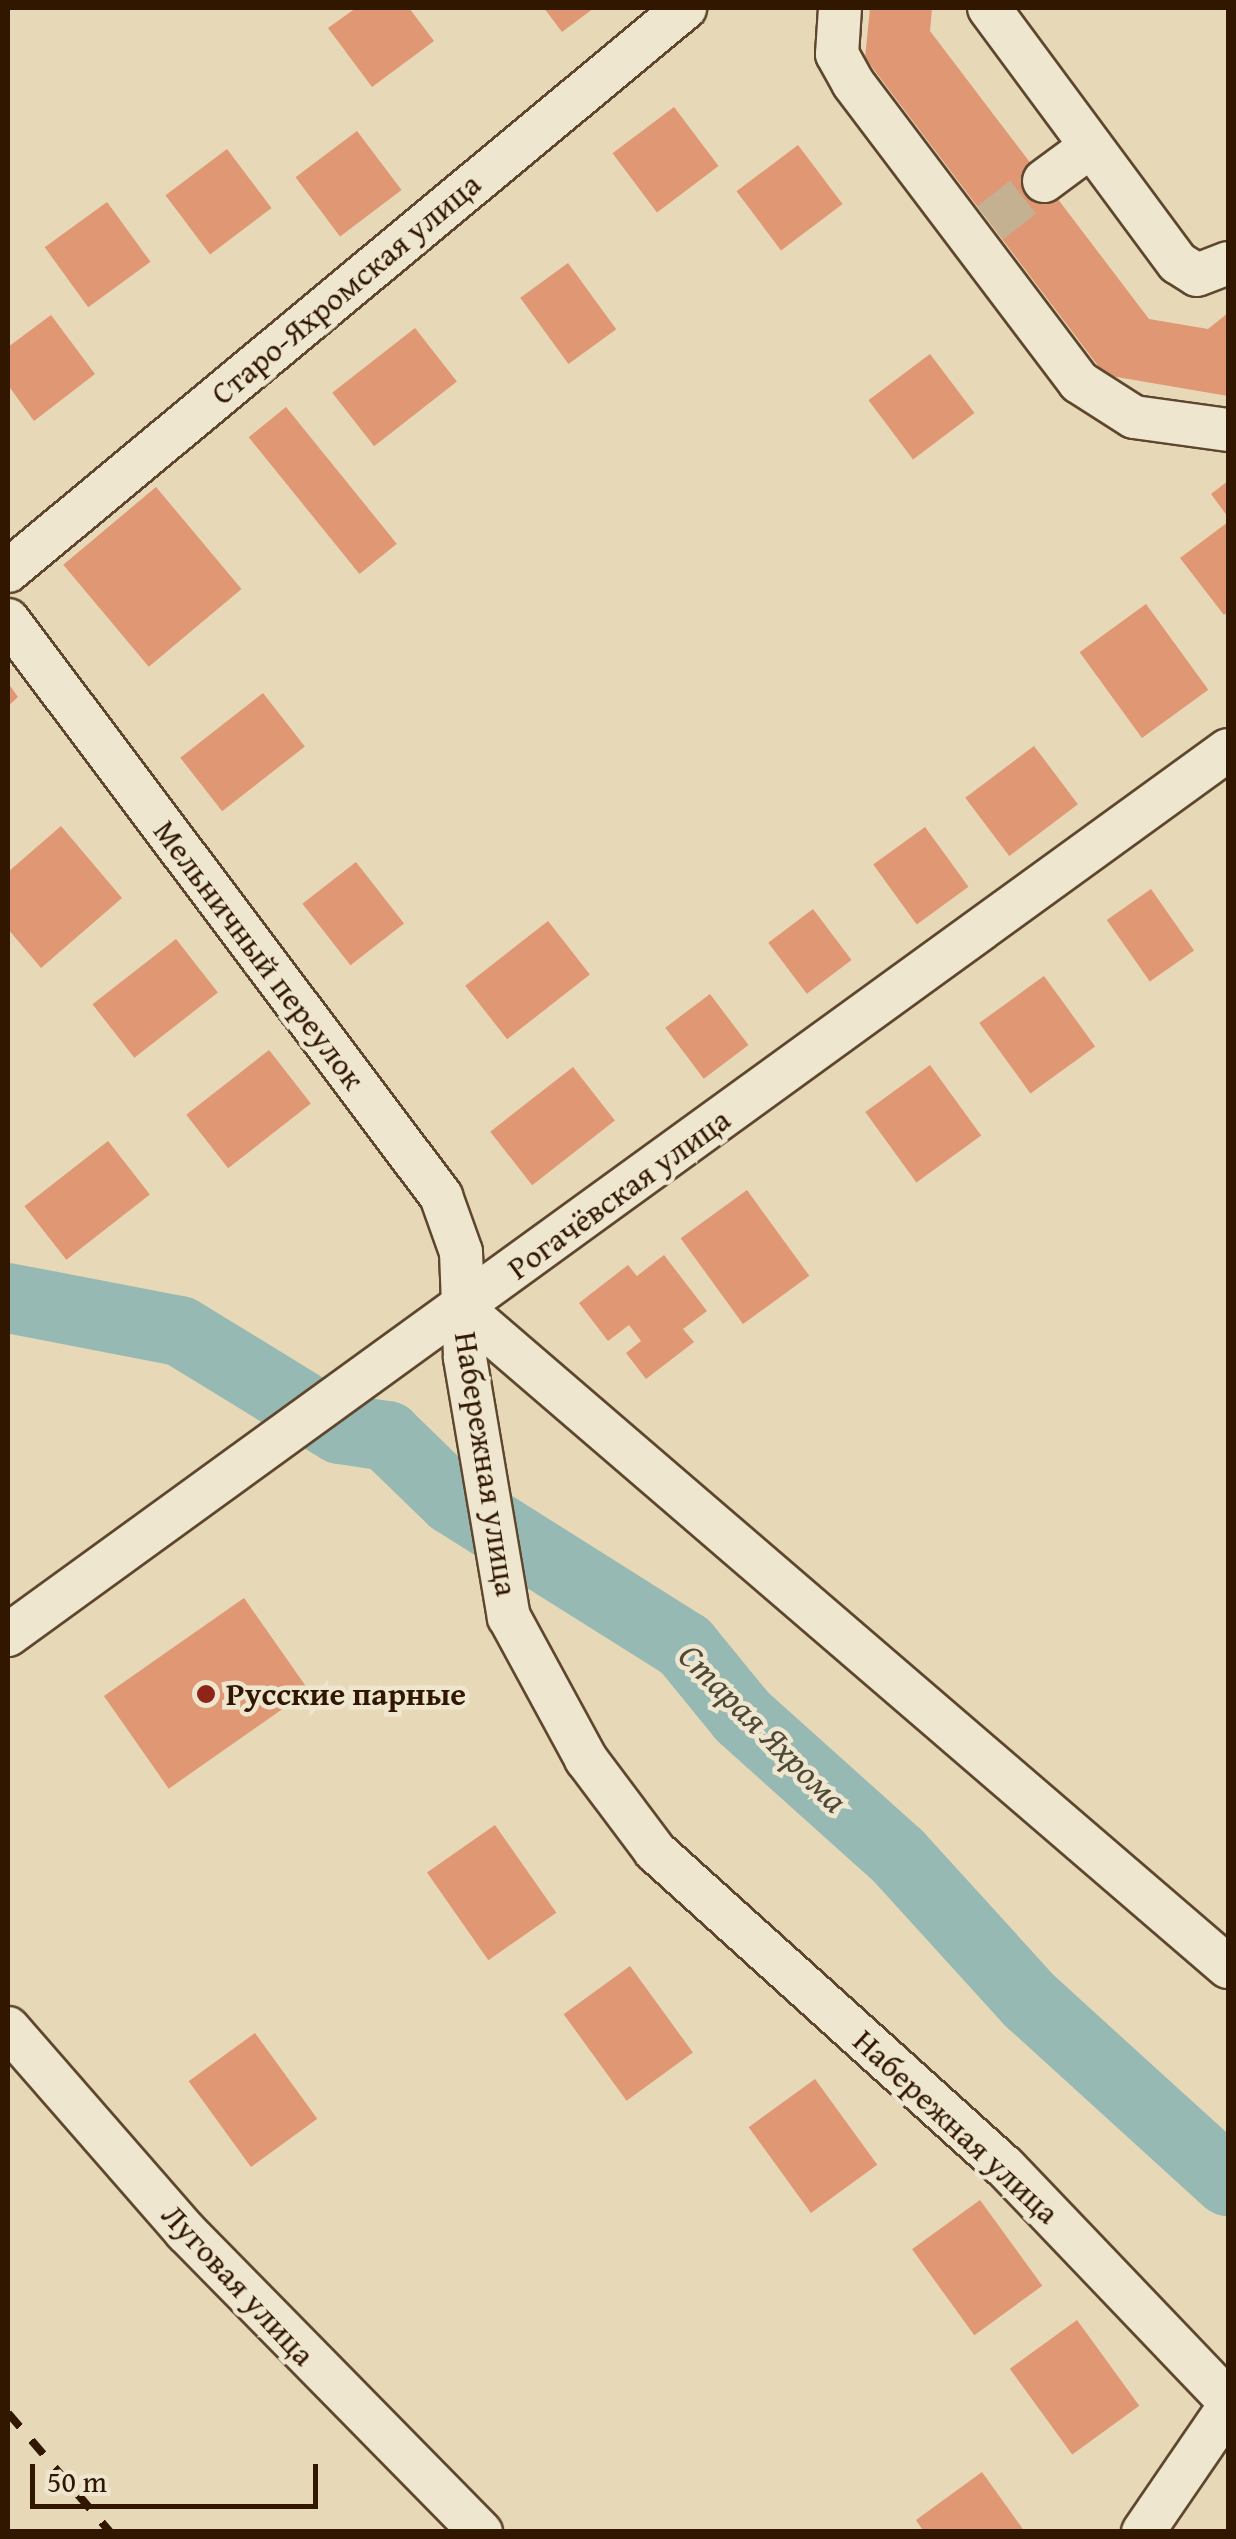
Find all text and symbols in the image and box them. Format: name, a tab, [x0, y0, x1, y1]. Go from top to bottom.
street label: Старо-Яхромская улица	[203, 165, 489, 413]
street label: Мельничный переулок	[145, 813, 373, 1097]
street label: Рогачёвская улица	[500, 1100, 738, 1288]
street label: Набережная улица	[446, 1329, 526, 1599]
water label: Старая Яхрома	[670, 1635, 856, 1821]
place label: Русские парные	[226, 1675, 466, 1713]
marker: Русские парные	[195, 1683, 217, 1705]
street label: Набережная улица	[845, 2022, 1067, 2232]
street label: Луговая улица	[153, 2196, 323, 2374]
scale bar	[35, 2444, 322, 2506]
text: 50 m	[47, 2459, 107, 2503]

